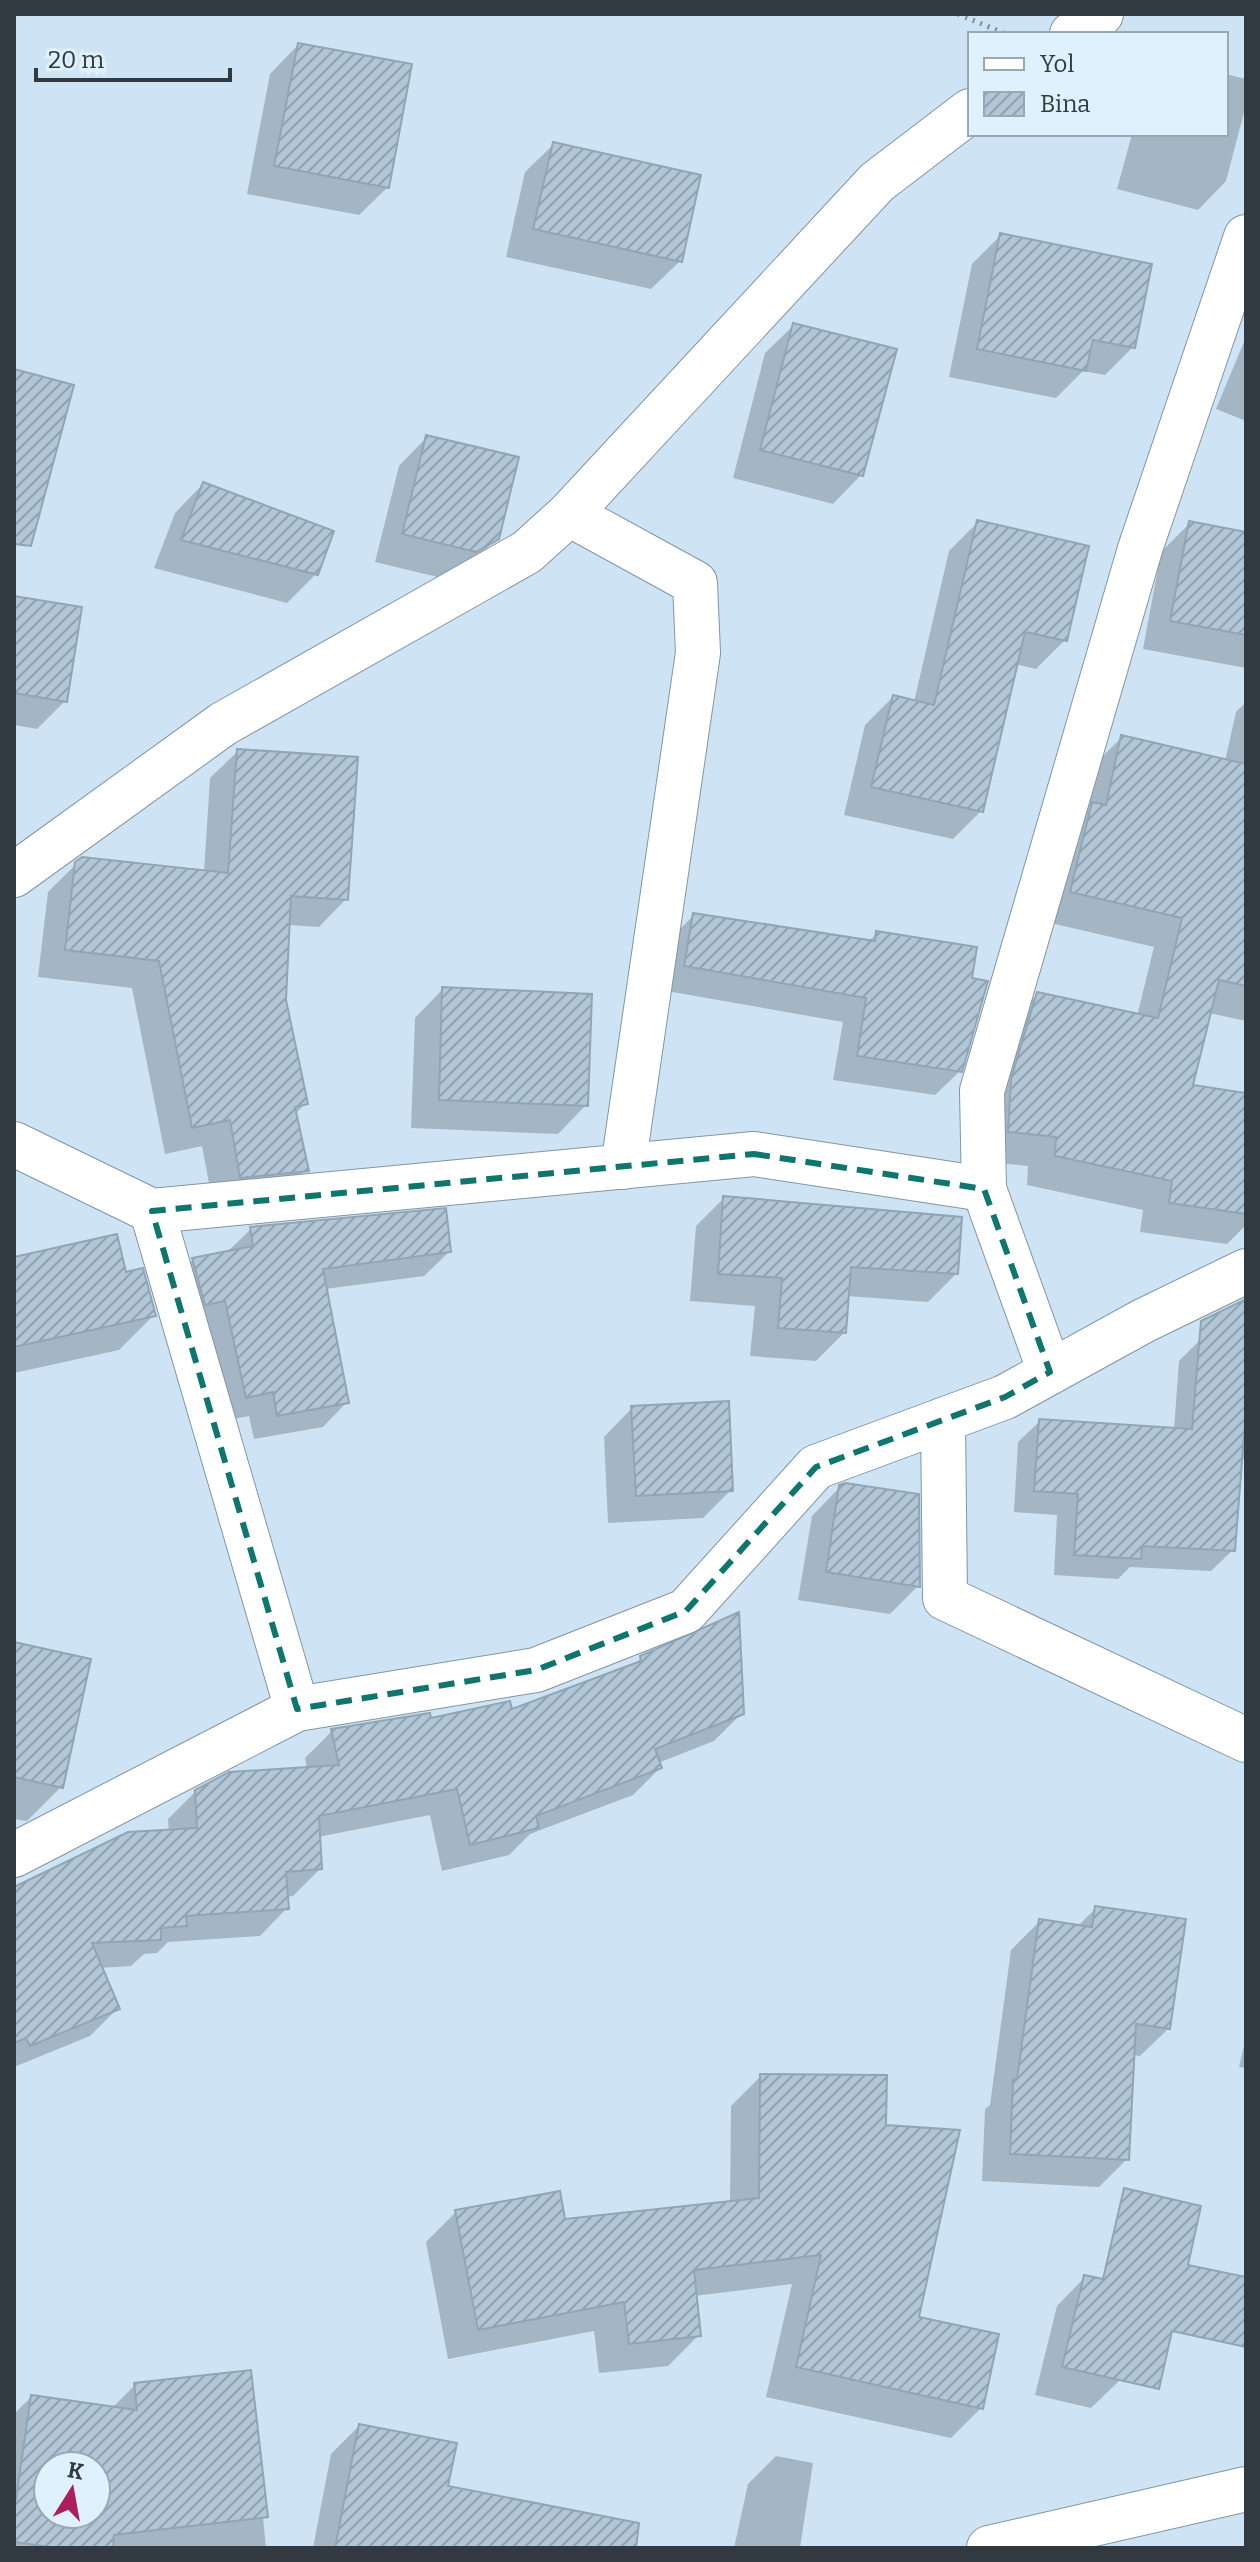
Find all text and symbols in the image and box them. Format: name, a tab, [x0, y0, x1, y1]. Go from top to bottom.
scale bar	[36, 32, 230, 82]
legend	[968, 32, 1228, 136]
text: 20 m	[48, 46, 104, 74]
text: Yol	[1040, 50, 1074, 78]
text: Bina	[1040, 90, 1090, 118]
north arrow	[32, 2450, 112, 2530]
text: K	[65, 2456, 86, 2486]

